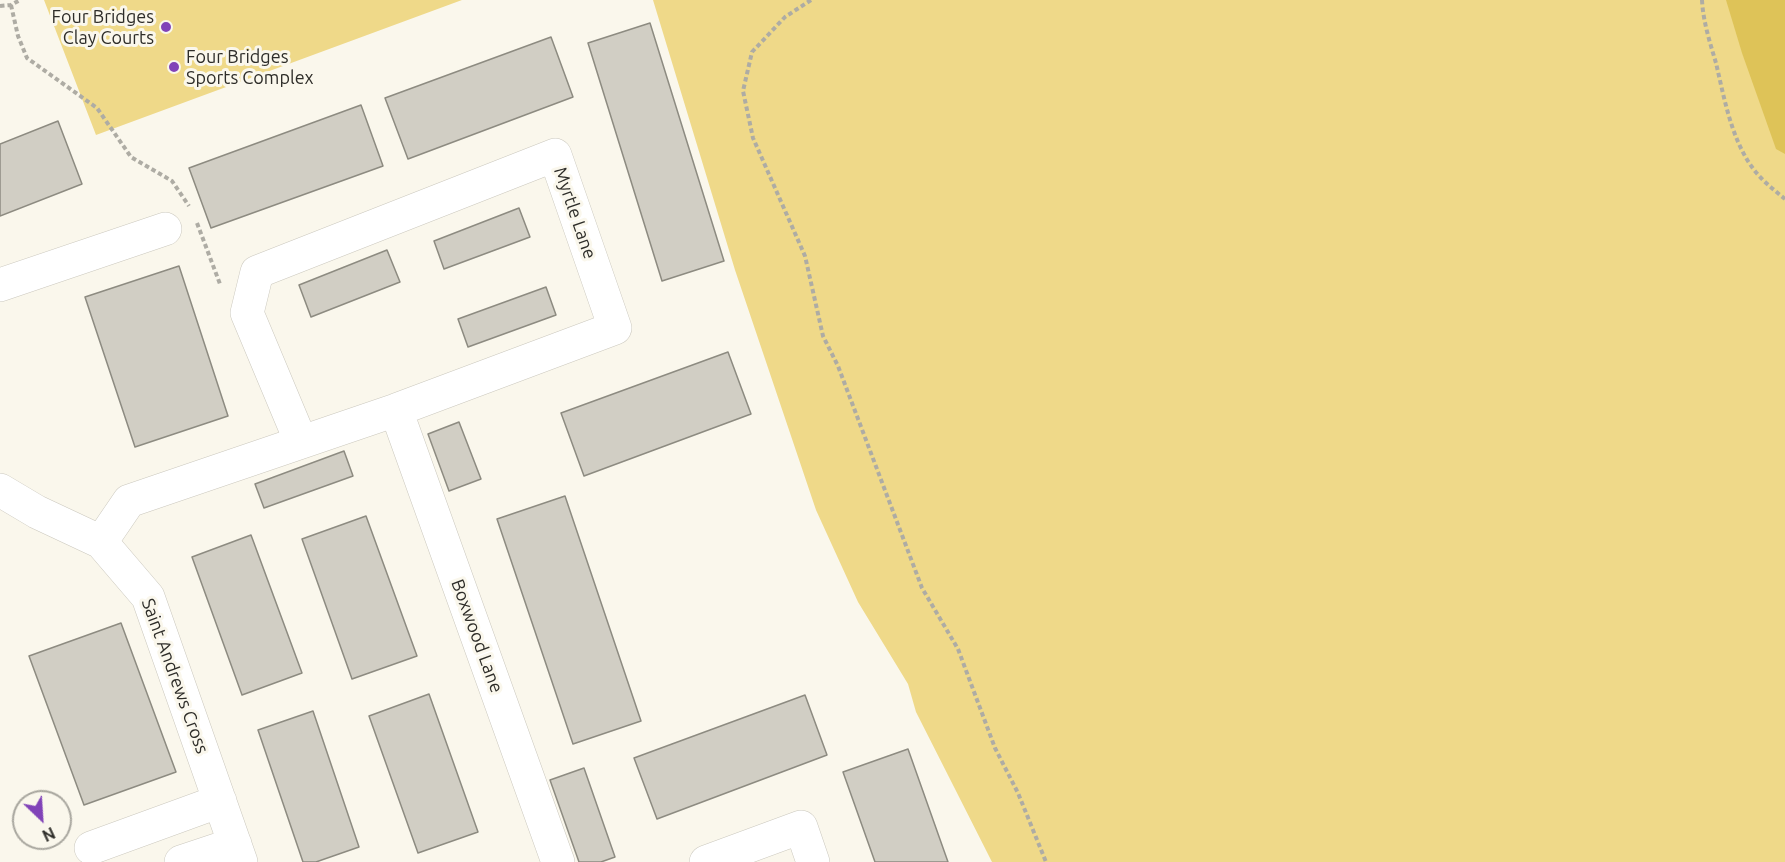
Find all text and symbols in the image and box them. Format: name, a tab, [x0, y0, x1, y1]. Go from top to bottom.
place label: Four Bridges Clay Courts	[52, 6, 154, 48]
marker: Four Bridges Clay Courts	[159, 20, 173, 34]
place label: Four Bridges Sports Complex	[186, 46, 314, 88]
marker: Four Bridges Sports Complex	[167, 60, 181, 74]
street label: Myrtle Lane	[549, 164, 601, 262]
street label: Boxwood Lane	[446, 576, 508, 696]
street label: Saint Andrews Cross	[137, 595, 213, 757]
north arrow	[12, 790, 72, 850]
text: N	[40, 824, 58, 845]

